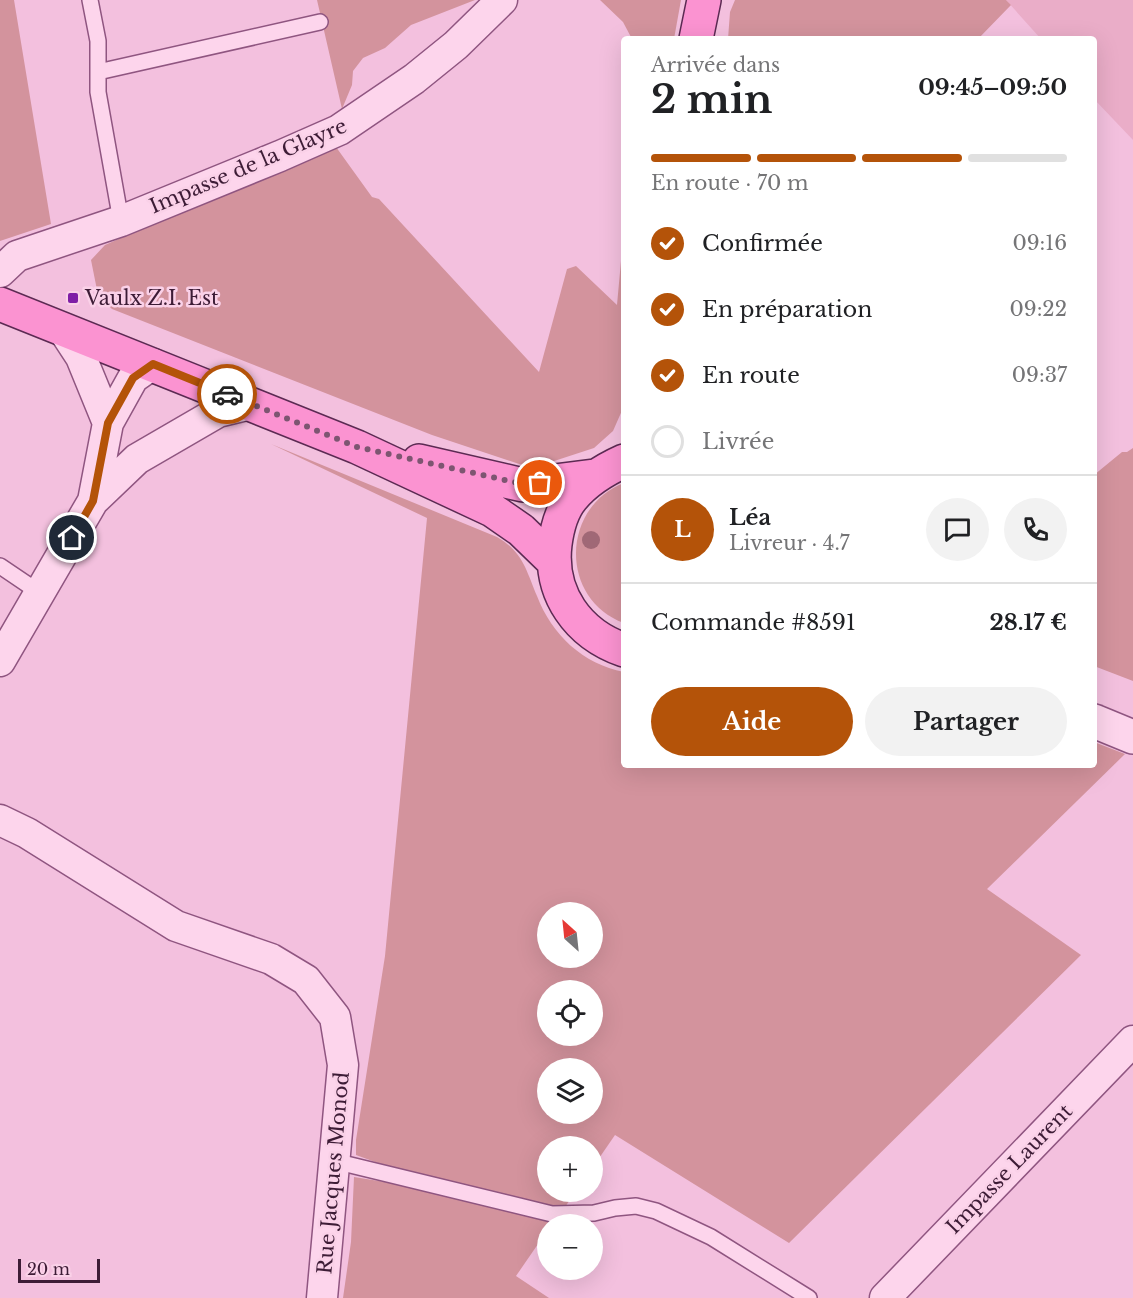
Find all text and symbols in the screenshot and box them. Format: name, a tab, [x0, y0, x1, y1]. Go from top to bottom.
text: Arrivée dans	[651, 53, 780, 77]
text: 09:45–09:50	[918, 74, 1067, 101]
text: 2 min	[651, 75, 772, 124]
street label: Impasse de la Glayre	[146, 114, 350, 218]
text: En route · 70 m	[651, 171, 809, 195]
icon: check	[651, 227, 684, 260]
text: Confirmée	[702, 230, 823, 257]
text: 09:16	[1012, 231, 1067, 255]
place label: Vaulx Z.I. Est	[84, 286, 219, 310]
marker: Vaulx Z.I. Est	[66, 291, 80, 305]
icon: check	[651, 293, 684, 326]
text: En préparation	[702, 296, 872, 323]
text: 09:22	[1010, 297, 1067, 321]
icon: check	[651, 359, 684, 392]
text: En route	[702, 362, 800, 389]
text: 09:37	[1012, 363, 1067, 387]
courier	[197, 364, 257, 424]
icon: car	[211, 378, 244, 411]
text: Livrée	[702, 428, 774, 455]
pin	[514, 457, 565, 508]
icon: bag	[523, 466, 556, 499]
button: chat	[926, 498, 989, 561]
button: phone	[1004, 498, 1067, 561]
text: Léa	[729, 504, 771, 531]
pin	[46, 512, 97, 563]
text: L	[674, 516, 691, 543]
icon: home	[55, 521, 88, 554]
text: Livreur · 4.7	[729, 531, 850, 555]
text: Commande #8591	[651, 609, 856, 636]
text: 28.17 €	[989, 609, 1067, 636]
button: Aide	[651, 687, 853, 756]
button: Partager	[865, 687, 1067, 756]
north arrow	[537, 902, 603, 968]
map controls	[537, 902, 603, 1280]
button: locate	[537, 980, 603, 1046]
button: layers	[537, 1058, 603, 1124]
street label: Rue Jacques Monod	[312, 1071, 354, 1275]
street label: Impasse Laurent	[941, 1099, 1077, 1239]
button: +	[537, 1136, 603, 1202]
button: −	[537, 1214, 603, 1280]
scale bar	[18, 1256, 100, 1284]
text: 20 m	[27, 1259, 70, 1279]

